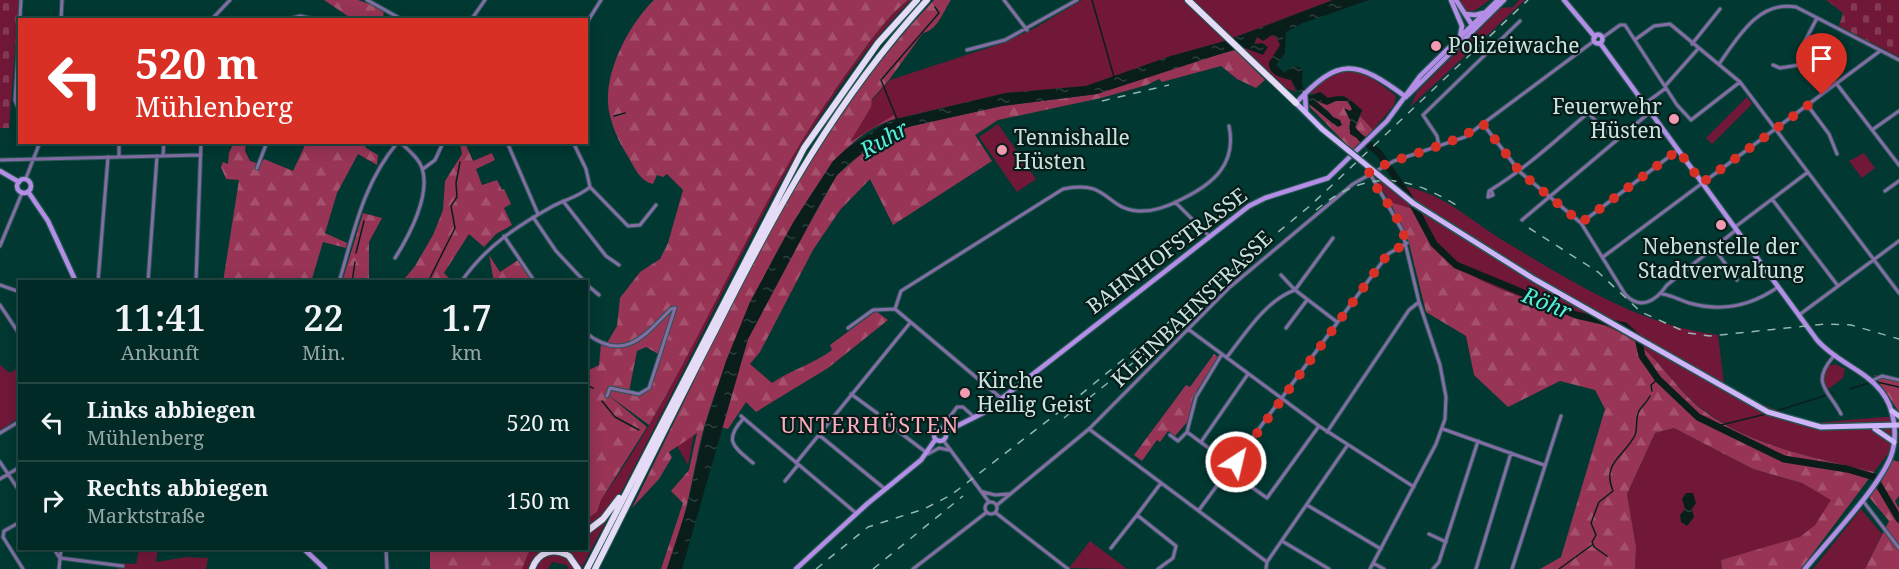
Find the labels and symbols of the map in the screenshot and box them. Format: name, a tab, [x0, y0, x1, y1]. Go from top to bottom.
place label: Polizeiwache	[1448, 31, 1580, 59]
pin	[1796, 33, 1847, 95]
marker: Polizeiwache	[1429, 39, 1443, 53]
place label: Feuerwehr Hüsten	[1552, 92, 1662, 144]
water label: Ruhr	[853, 112, 914, 164]
marker: Feuerwehr Hüsten	[1667, 112, 1681, 126]
place label: Tennishalle Hüsten	[1014, 123, 1130, 175]
marker: Tennishalle Hüsten	[995, 143, 1009, 157]
street label: BAHNHOFSTRASSE	[1081, 181, 1252, 320]
marker: Nebenstelle der Stadtverwaltung	[1714, 218, 1728, 232]
street label: KLEINBAHNSTRASSE	[1105, 224, 1278, 393]
place label: Nebenstelle der Stadtverwaltung	[1638, 232, 1805, 284]
water label: Röhr	[1517, 278, 1577, 326]
place label: Kirche Heilig Geist	[977, 366, 1091, 418]
marker: Kirche Heilig Geist	[958, 386, 972, 400]
district label: UNTERHÜSTEN	[780, 409, 960, 439]
position arrow	[1204, 430, 1268, 494]

